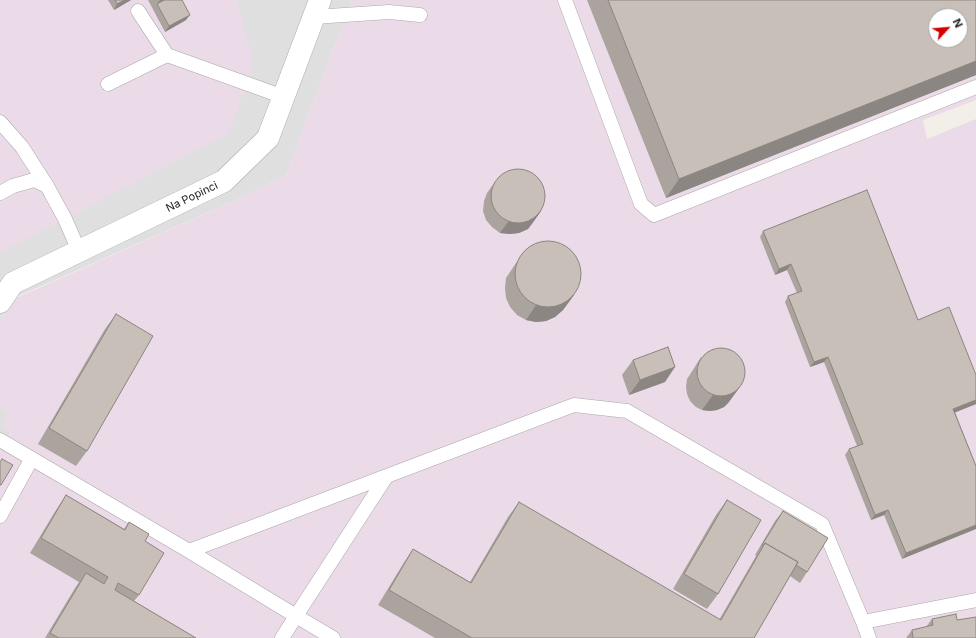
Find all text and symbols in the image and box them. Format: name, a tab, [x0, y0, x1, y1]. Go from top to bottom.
north arrow	[928, 8, 968, 48]
text: N	[950, 16, 966, 30]
street label: Na Popinci	[164, 179, 220, 215]

